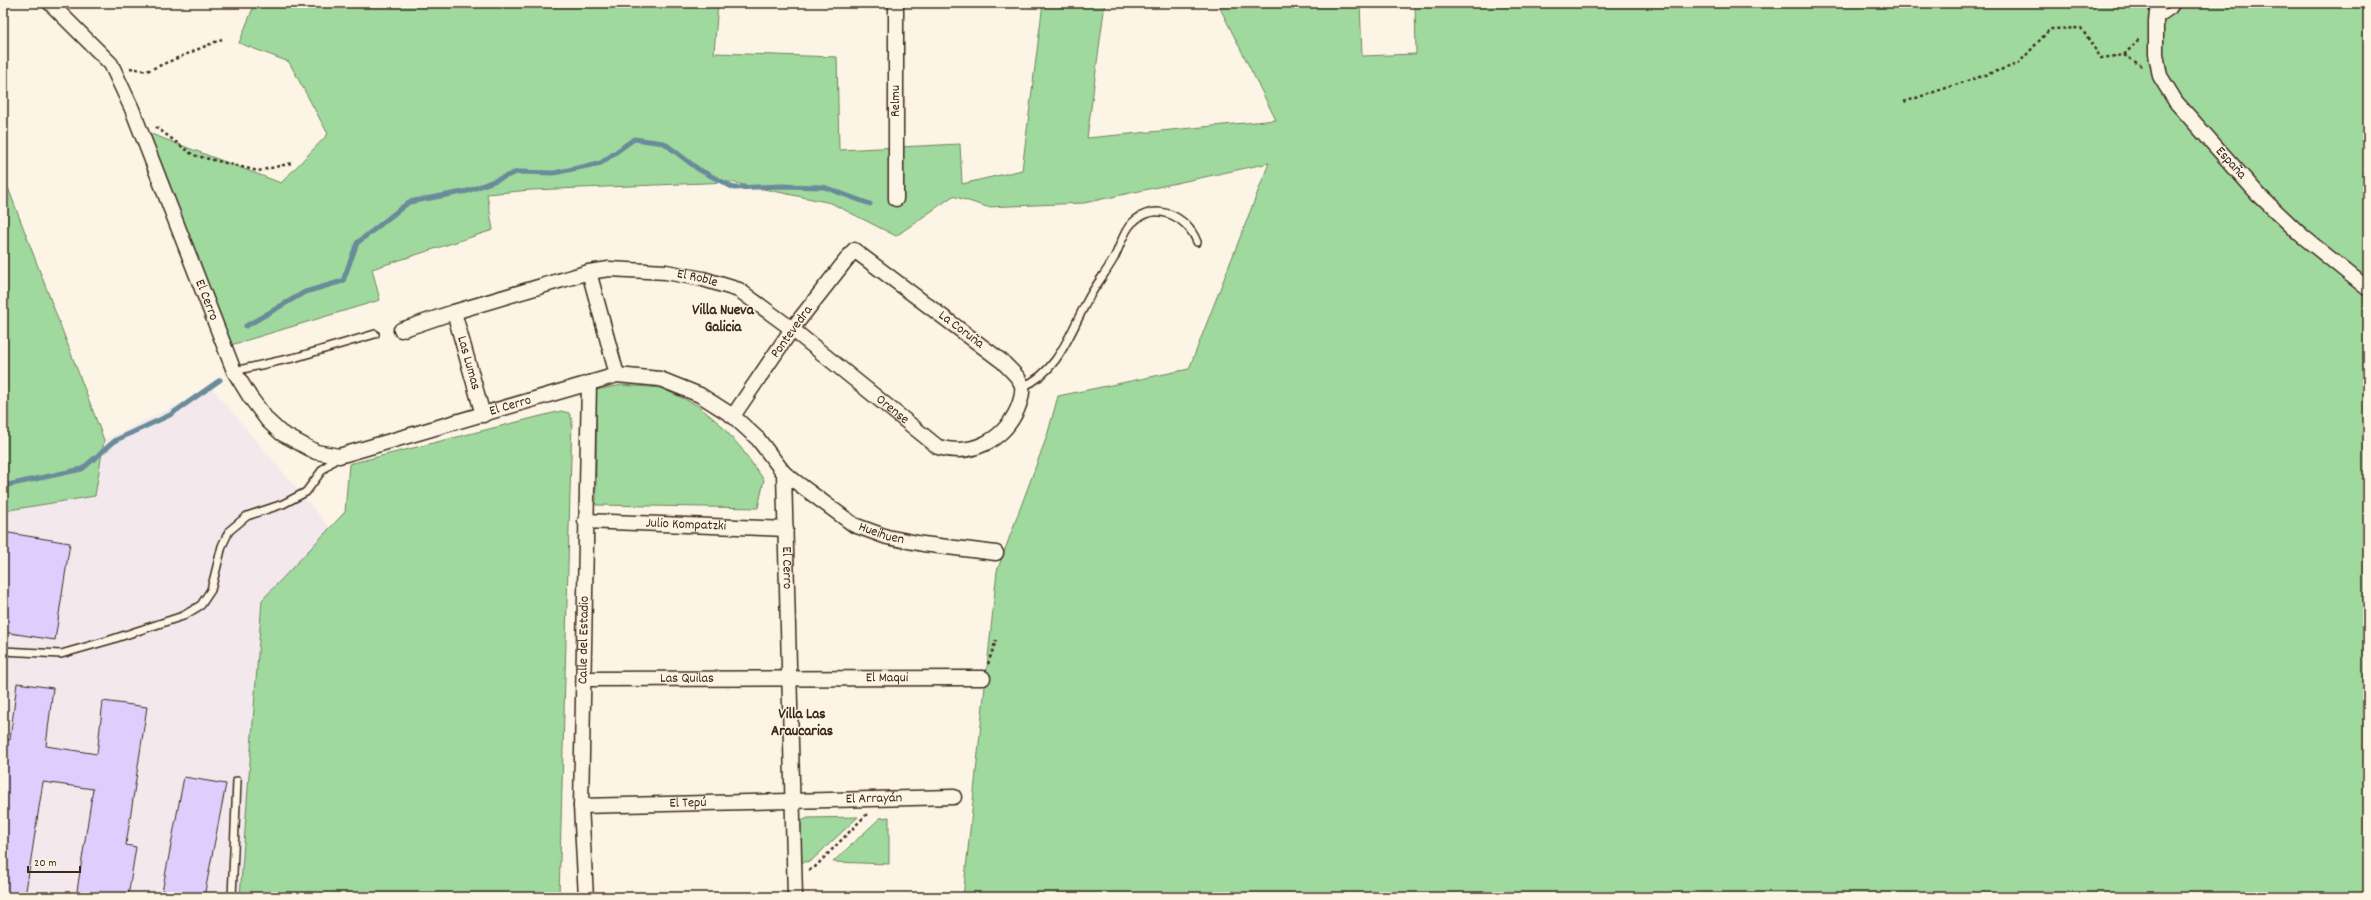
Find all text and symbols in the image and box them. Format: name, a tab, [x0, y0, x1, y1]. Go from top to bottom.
street label: Relmu	[886, 85, 906, 117]
street label: España	[2210, 142, 2251, 185]
street label: El Roble	[675, 264, 720, 293]
street label: El Cerro	[189, 277, 223, 324]
district label: Villa Nueva Galicia	[692, 300, 755, 339]
street label: Pontevedra	[766, 301, 818, 362]
street label: La Coruña	[934, 306, 988, 354]
street label: Las Lumas	[451, 334, 486, 392]
street label: El Cerro	[487, 390, 534, 422]
street label: Orense	[871, 390, 913, 430]
street label: Julio Kompatzki	[645, 513, 727, 537]
street label: Hueihuen	[856, 517, 906, 550]
street label: El Cerro	[776, 546, 797, 589]
street label: Calle del Estadio	[573, 596, 595, 684]
street label: El Maqui	[866, 668, 909, 688]
street label: Las Quilas	[660, 669, 714, 689]
district label: Villa Las Araucarias	[771, 704, 833, 743]
street label: El Arrayán	[845, 788, 902, 810]
street label: El Tepú	[669, 793, 707, 814]
scale bar	[28, 848, 80, 874]
text: 20 m	[34, 855, 57, 872]

